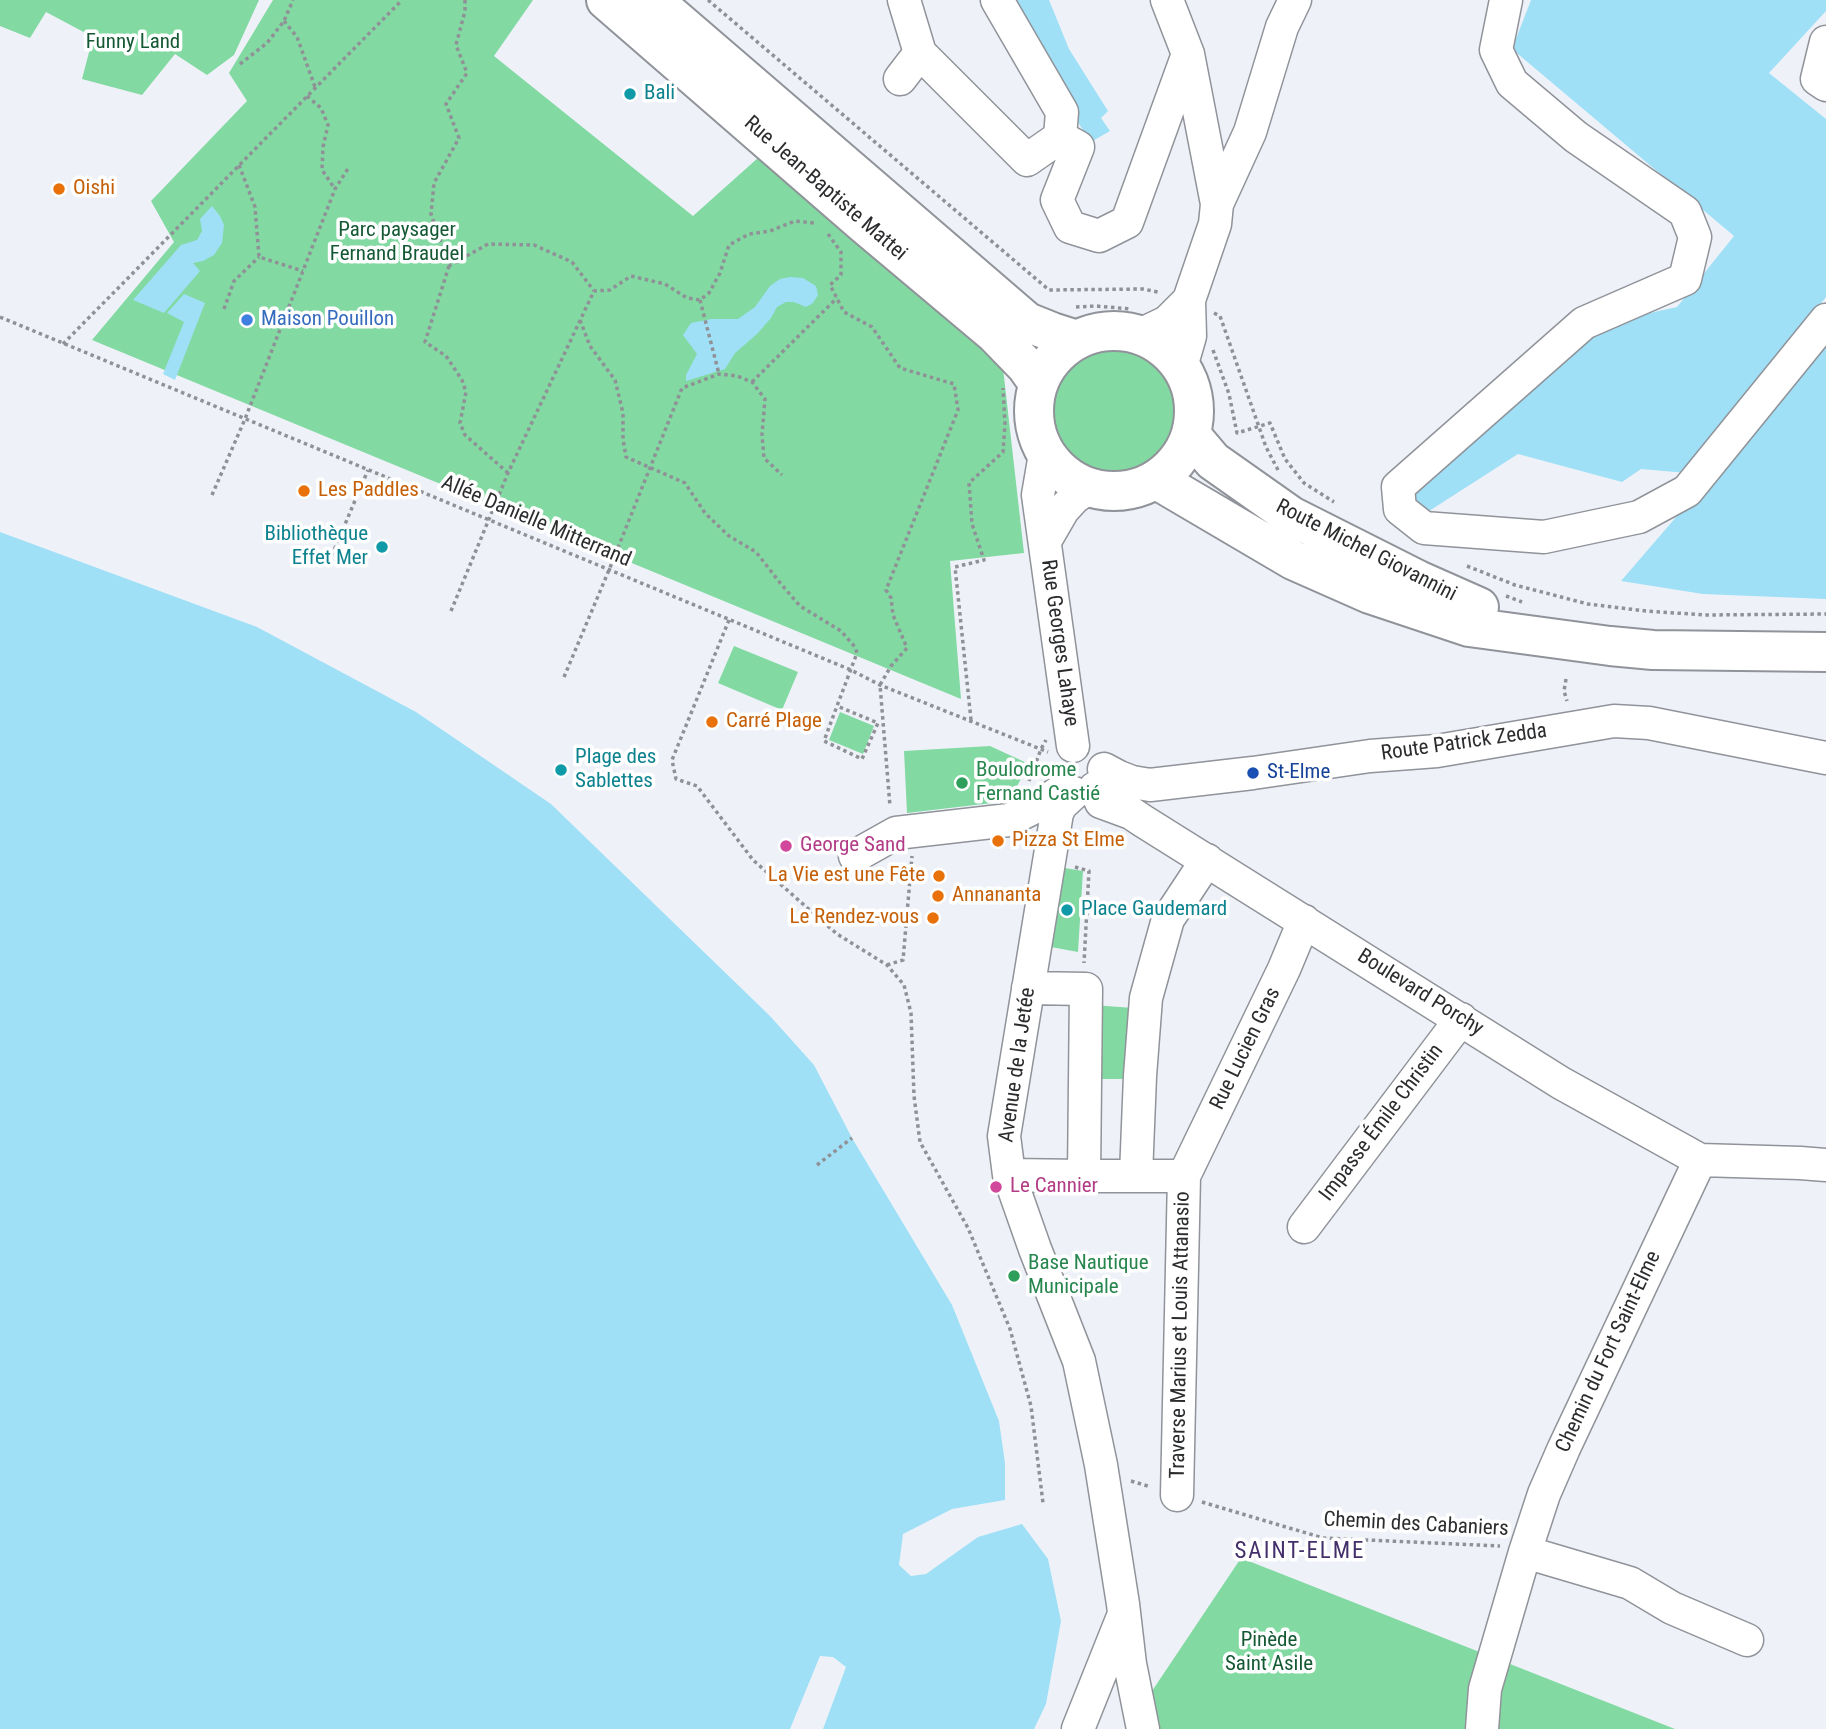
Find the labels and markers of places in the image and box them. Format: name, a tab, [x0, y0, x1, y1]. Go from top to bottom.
place label: Bali	[644, 81, 675, 107]
marker: Bali	[622, 86, 638, 102]
place label: Oishi	[73, 176, 115, 202]
marker: Oishi	[51, 181, 67, 197]
place label: Maison Pouillon	[261, 307, 394, 333]
marker: Maison Pouillon	[239, 312, 255, 328]
place label: Les Paddles	[318, 478, 419, 504]
marker: Les Paddles	[296, 483, 312, 499]
place label: Bibliothèque Effet Mer	[264, 522, 368, 572]
marker: Bibliothèque Effet Mer	[374, 539, 390, 555]
place label: Carré Plage	[726, 709, 822, 735]
marker: Carré Plage	[704, 714, 720, 730]
place label: Plage des Sablettes	[575, 745, 656, 795]
place label: Boulodrome Fernand Castié	[976, 758, 1100, 808]
place label: St-Elme	[1267, 760, 1330, 786]
marker: Plage des Sablettes	[553, 762, 569, 778]
marker: St-Elme	[1245, 765, 1261, 781]
marker: Boulodrome Fernand Castié	[954, 775, 970, 791]
place label: Pizza St Elme	[1012, 828, 1125, 854]
place label: George Sand	[800, 833, 906, 859]
marker: Pizza St Elme	[990, 833, 1006, 849]
marker: George Sand	[778, 838, 794, 854]
place label: La Vie est une Fête	[768, 863, 925, 889]
marker: La Vie est une Fête	[931, 868, 947, 884]
place label: Annananta	[952, 883, 1041, 909]
marker: Annananta	[930, 888, 946, 904]
place label: Place Gaudemard	[1081, 897, 1227, 923]
marker: Place Gaudemard	[1059, 902, 1075, 918]
place label: Le Rendez-vous	[789, 905, 919, 931]
marker: Le Rendez-vous	[925, 910, 941, 926]
place label: Le Cannier	[1010, 1174, 1098, 1200]
marker: Le Cannier	[988, 1179, 1004, 1195]
place label: Base Nautique Municipale	[1028, 1251, 1149, 1301]
marker: Base Nautique Municipale	[1006, 1268, 1022, 1284]

